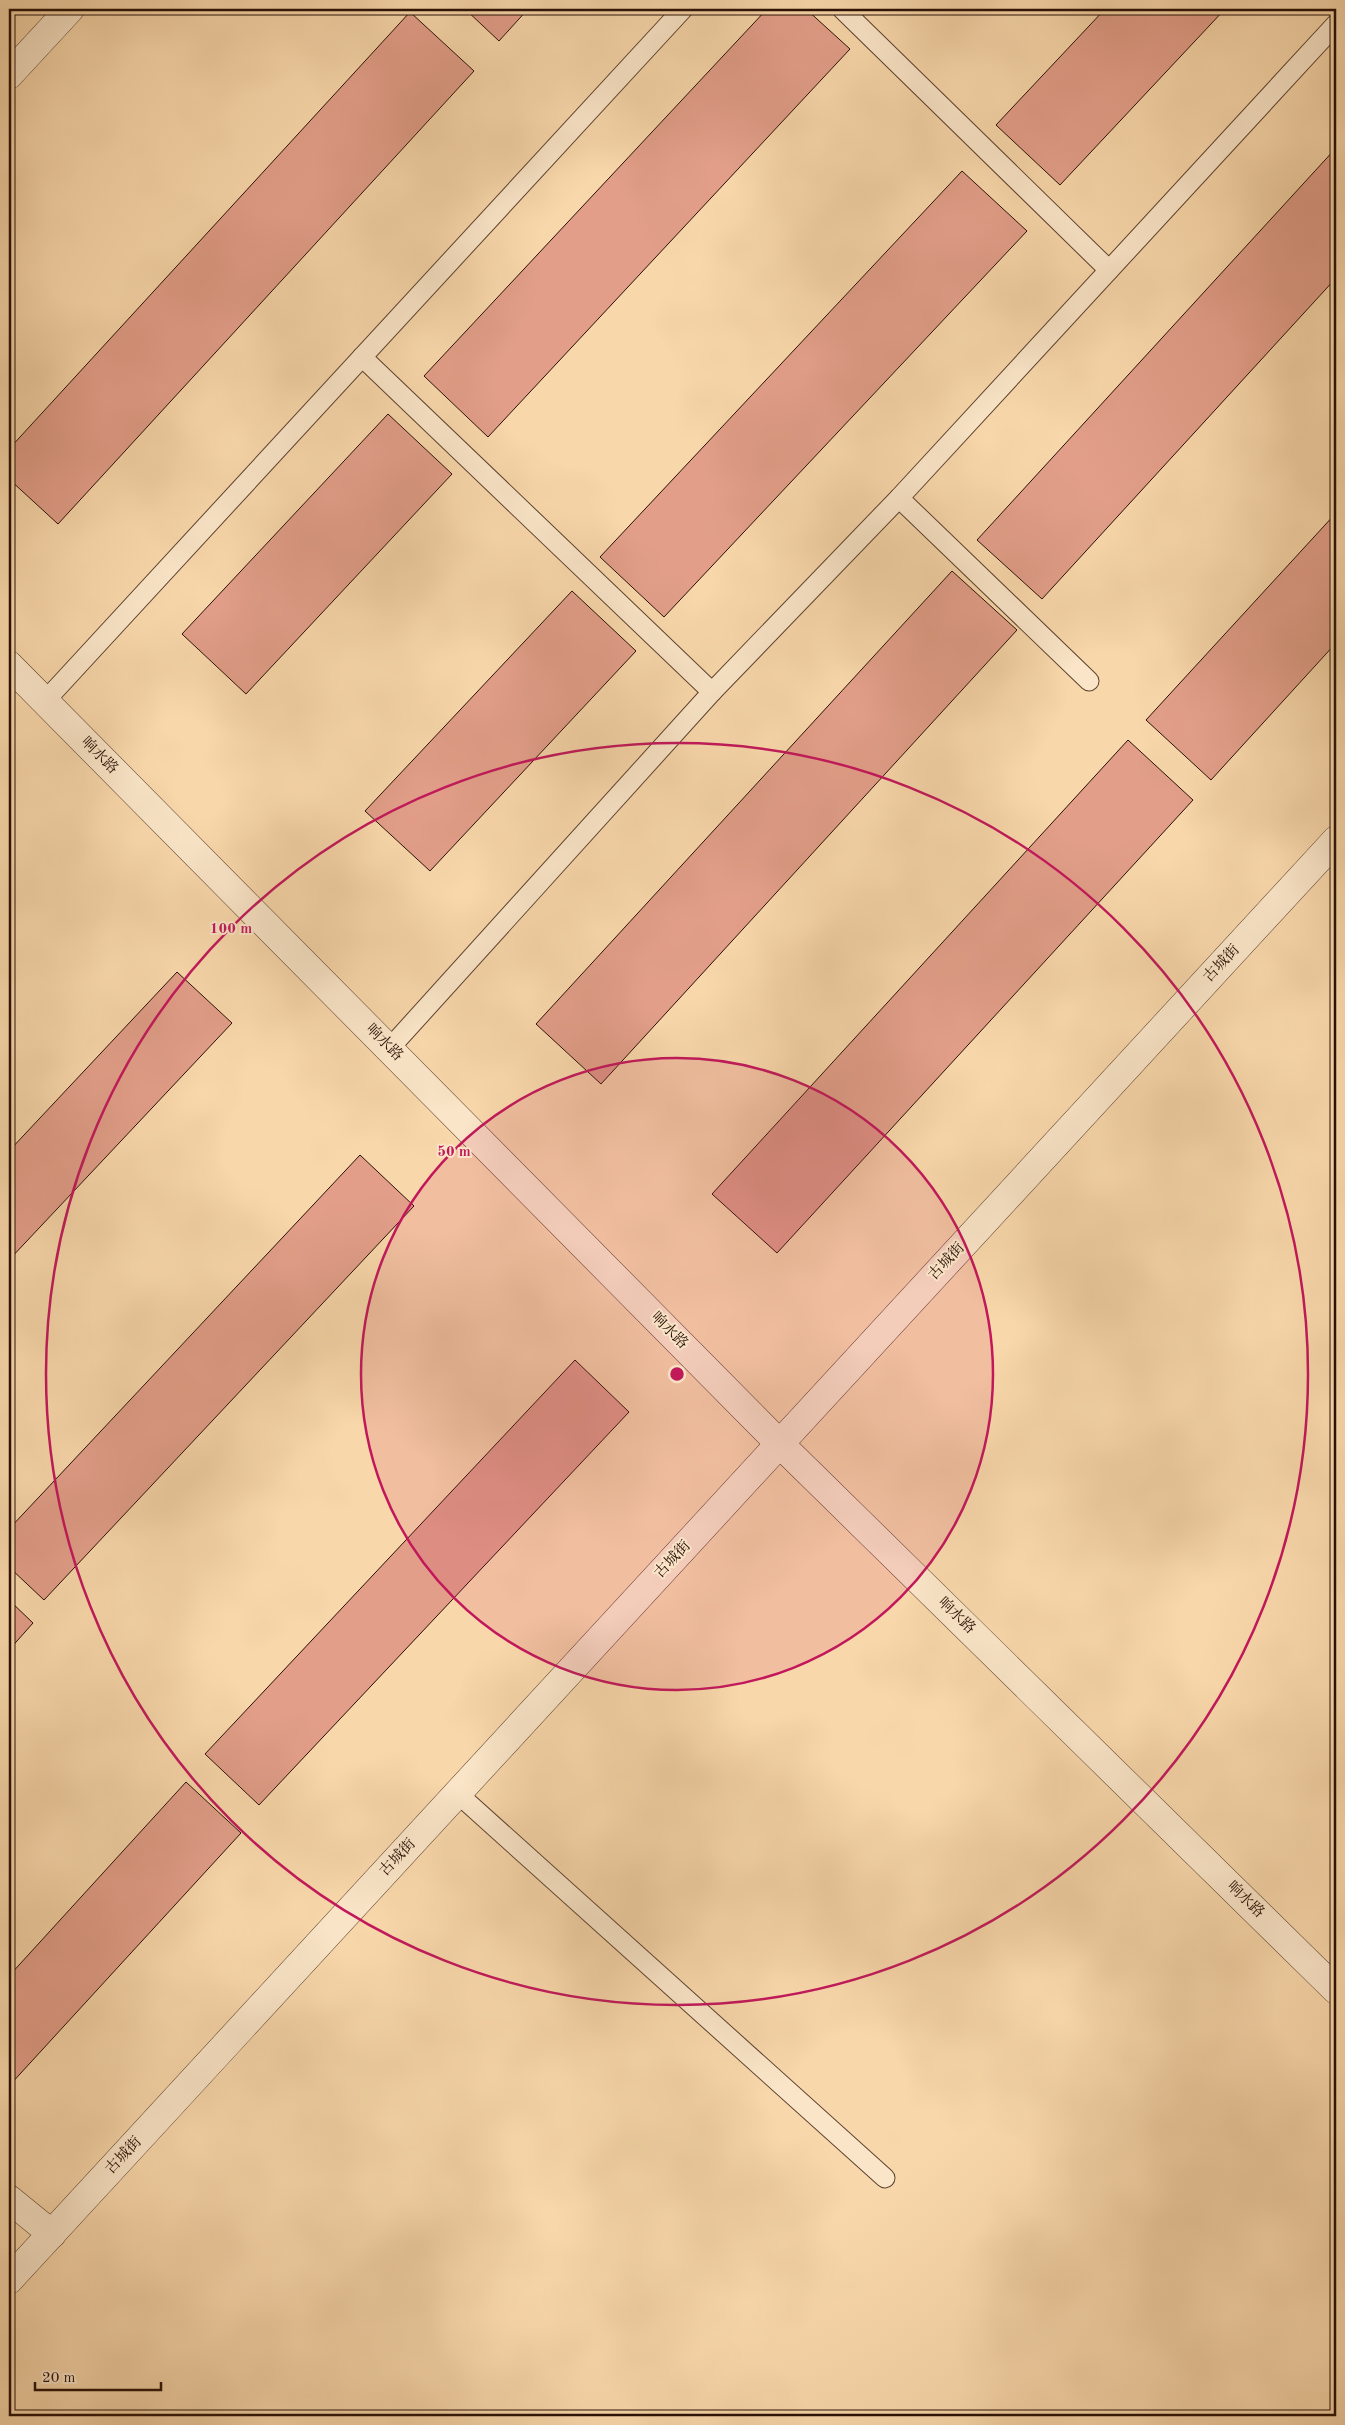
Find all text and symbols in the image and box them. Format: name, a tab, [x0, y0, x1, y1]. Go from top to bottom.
street label: 响水路	[78, 733, 122, 777]
text: 100 m	[210, 922, 252, 937]
street label: 古城街	[1200, 941, 1243, 986]
street label: 响水路	[363, 1020, 407, 1064]
text: 50 m	[437, 1145, 471, 1160]
street label: 古城街	[925, 1239, 968, 1284]
street label: 响水路	[648, 1308, 692, 1352]
centre of rings	[668, 1365, 686, 1383]
street label: 古城街	[651, 1537, 694, 1582]
street label: 响水路	[935, 1594, 979, 1637]
street label: 古城街	[376, 1835, 419, 1880]
street label: 响水路	[1224, 1878, 1268, 1921]
street label: 古城街	[102, 2133, 145, 2178]
scale bar	[35, 2360, 161, 2392]
text: 20 m	[42, 2371, 76, 2386]

